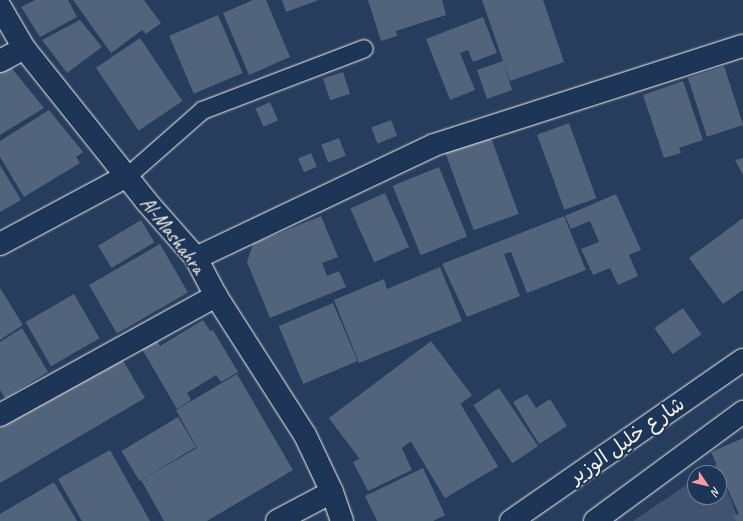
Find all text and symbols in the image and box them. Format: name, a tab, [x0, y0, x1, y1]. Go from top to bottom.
street label: Al-Mashahra	[135, 192, 211, 278]
street label: شارع خليل الوزير	[565, 391, 689, 489]
north arrow	[687, 465, 727, 505]
text: N	[708, 485, 724, 498]

